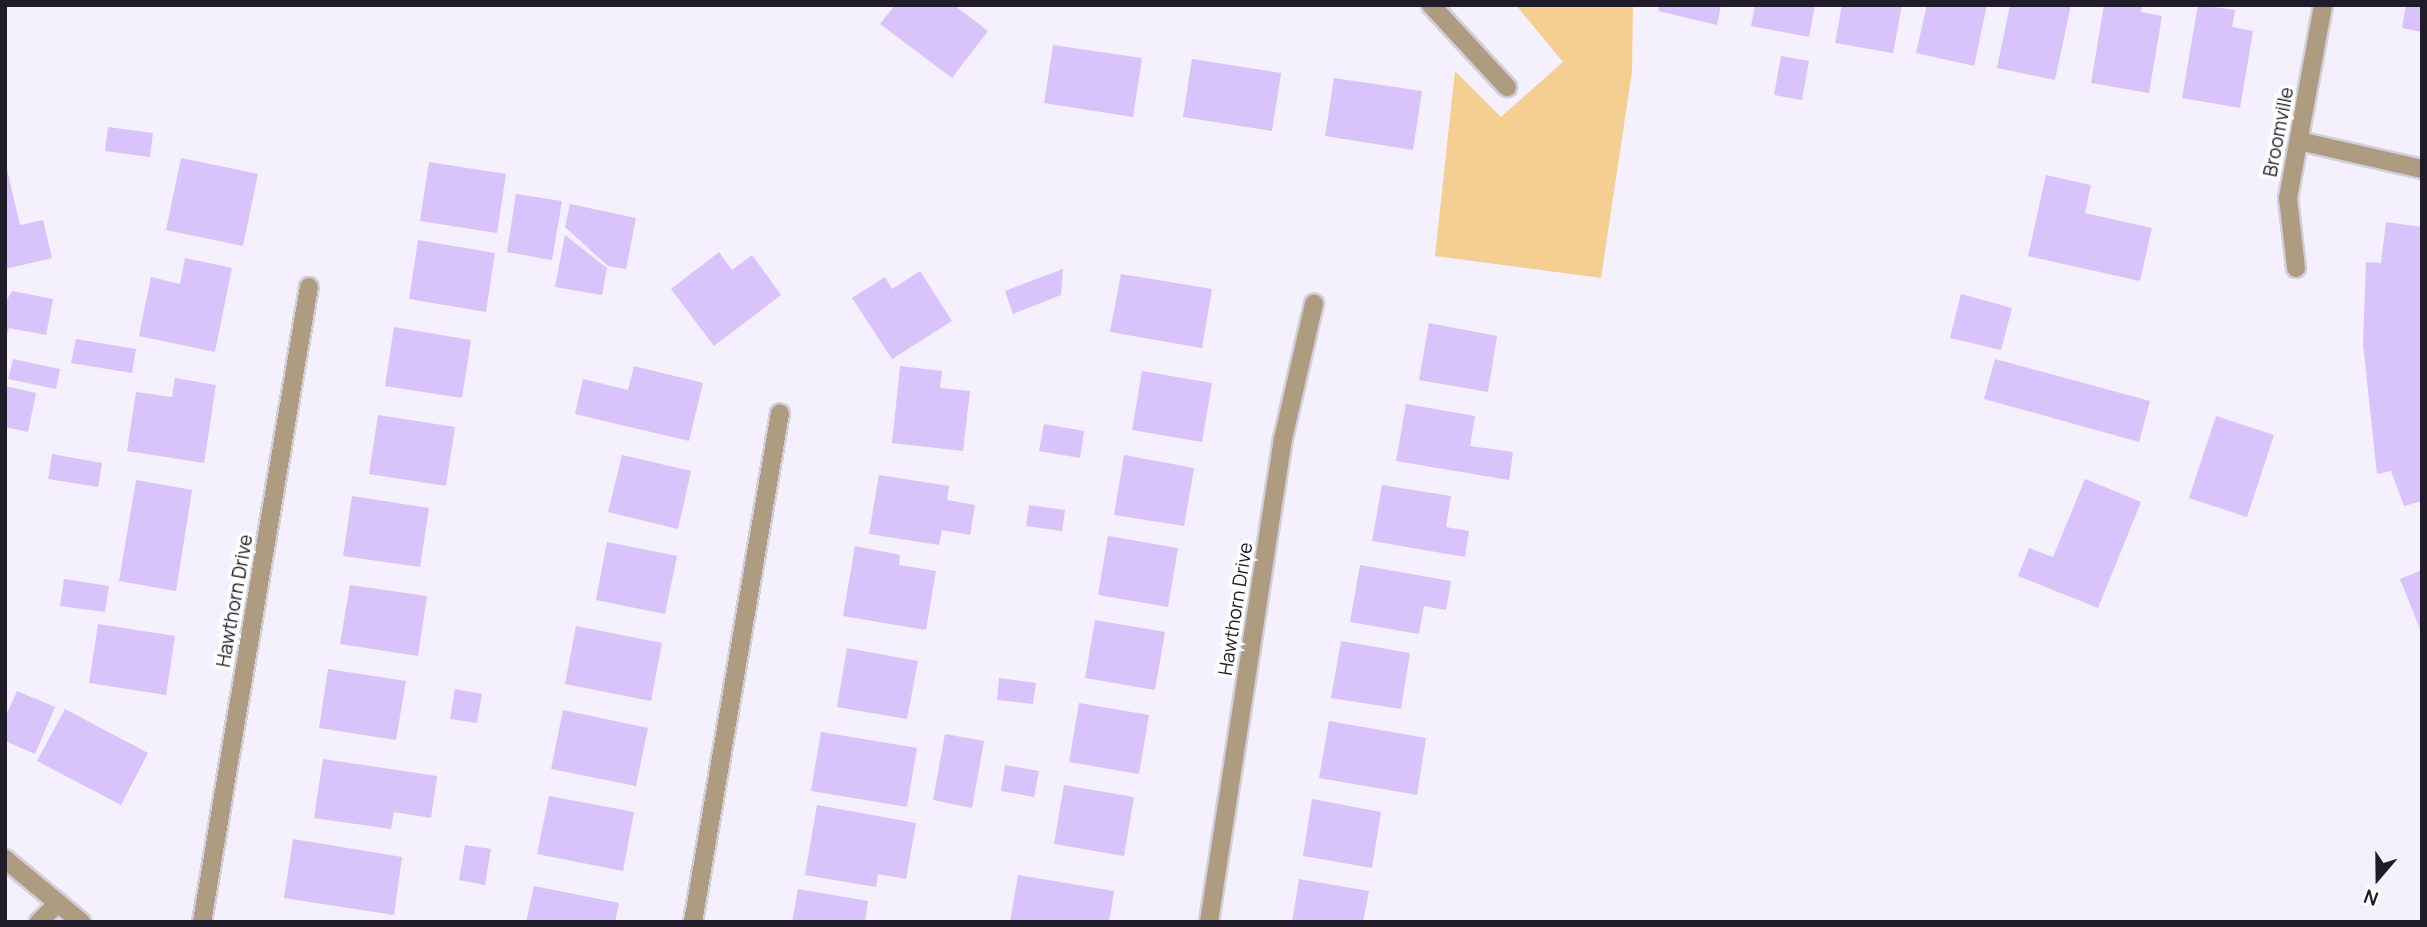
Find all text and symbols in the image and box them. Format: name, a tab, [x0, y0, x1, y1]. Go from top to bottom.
street label: Broomville	[2259, 85, 2299, 179]
street label: Hawthorn Drive	[212, 533, 258, 669]
street label: Hawthorn Drive	[1214, 541, 1258, 677]
north arrow	[2343, 843, 2413, 913]
text: N	[2360, 883, 2382, 912]

